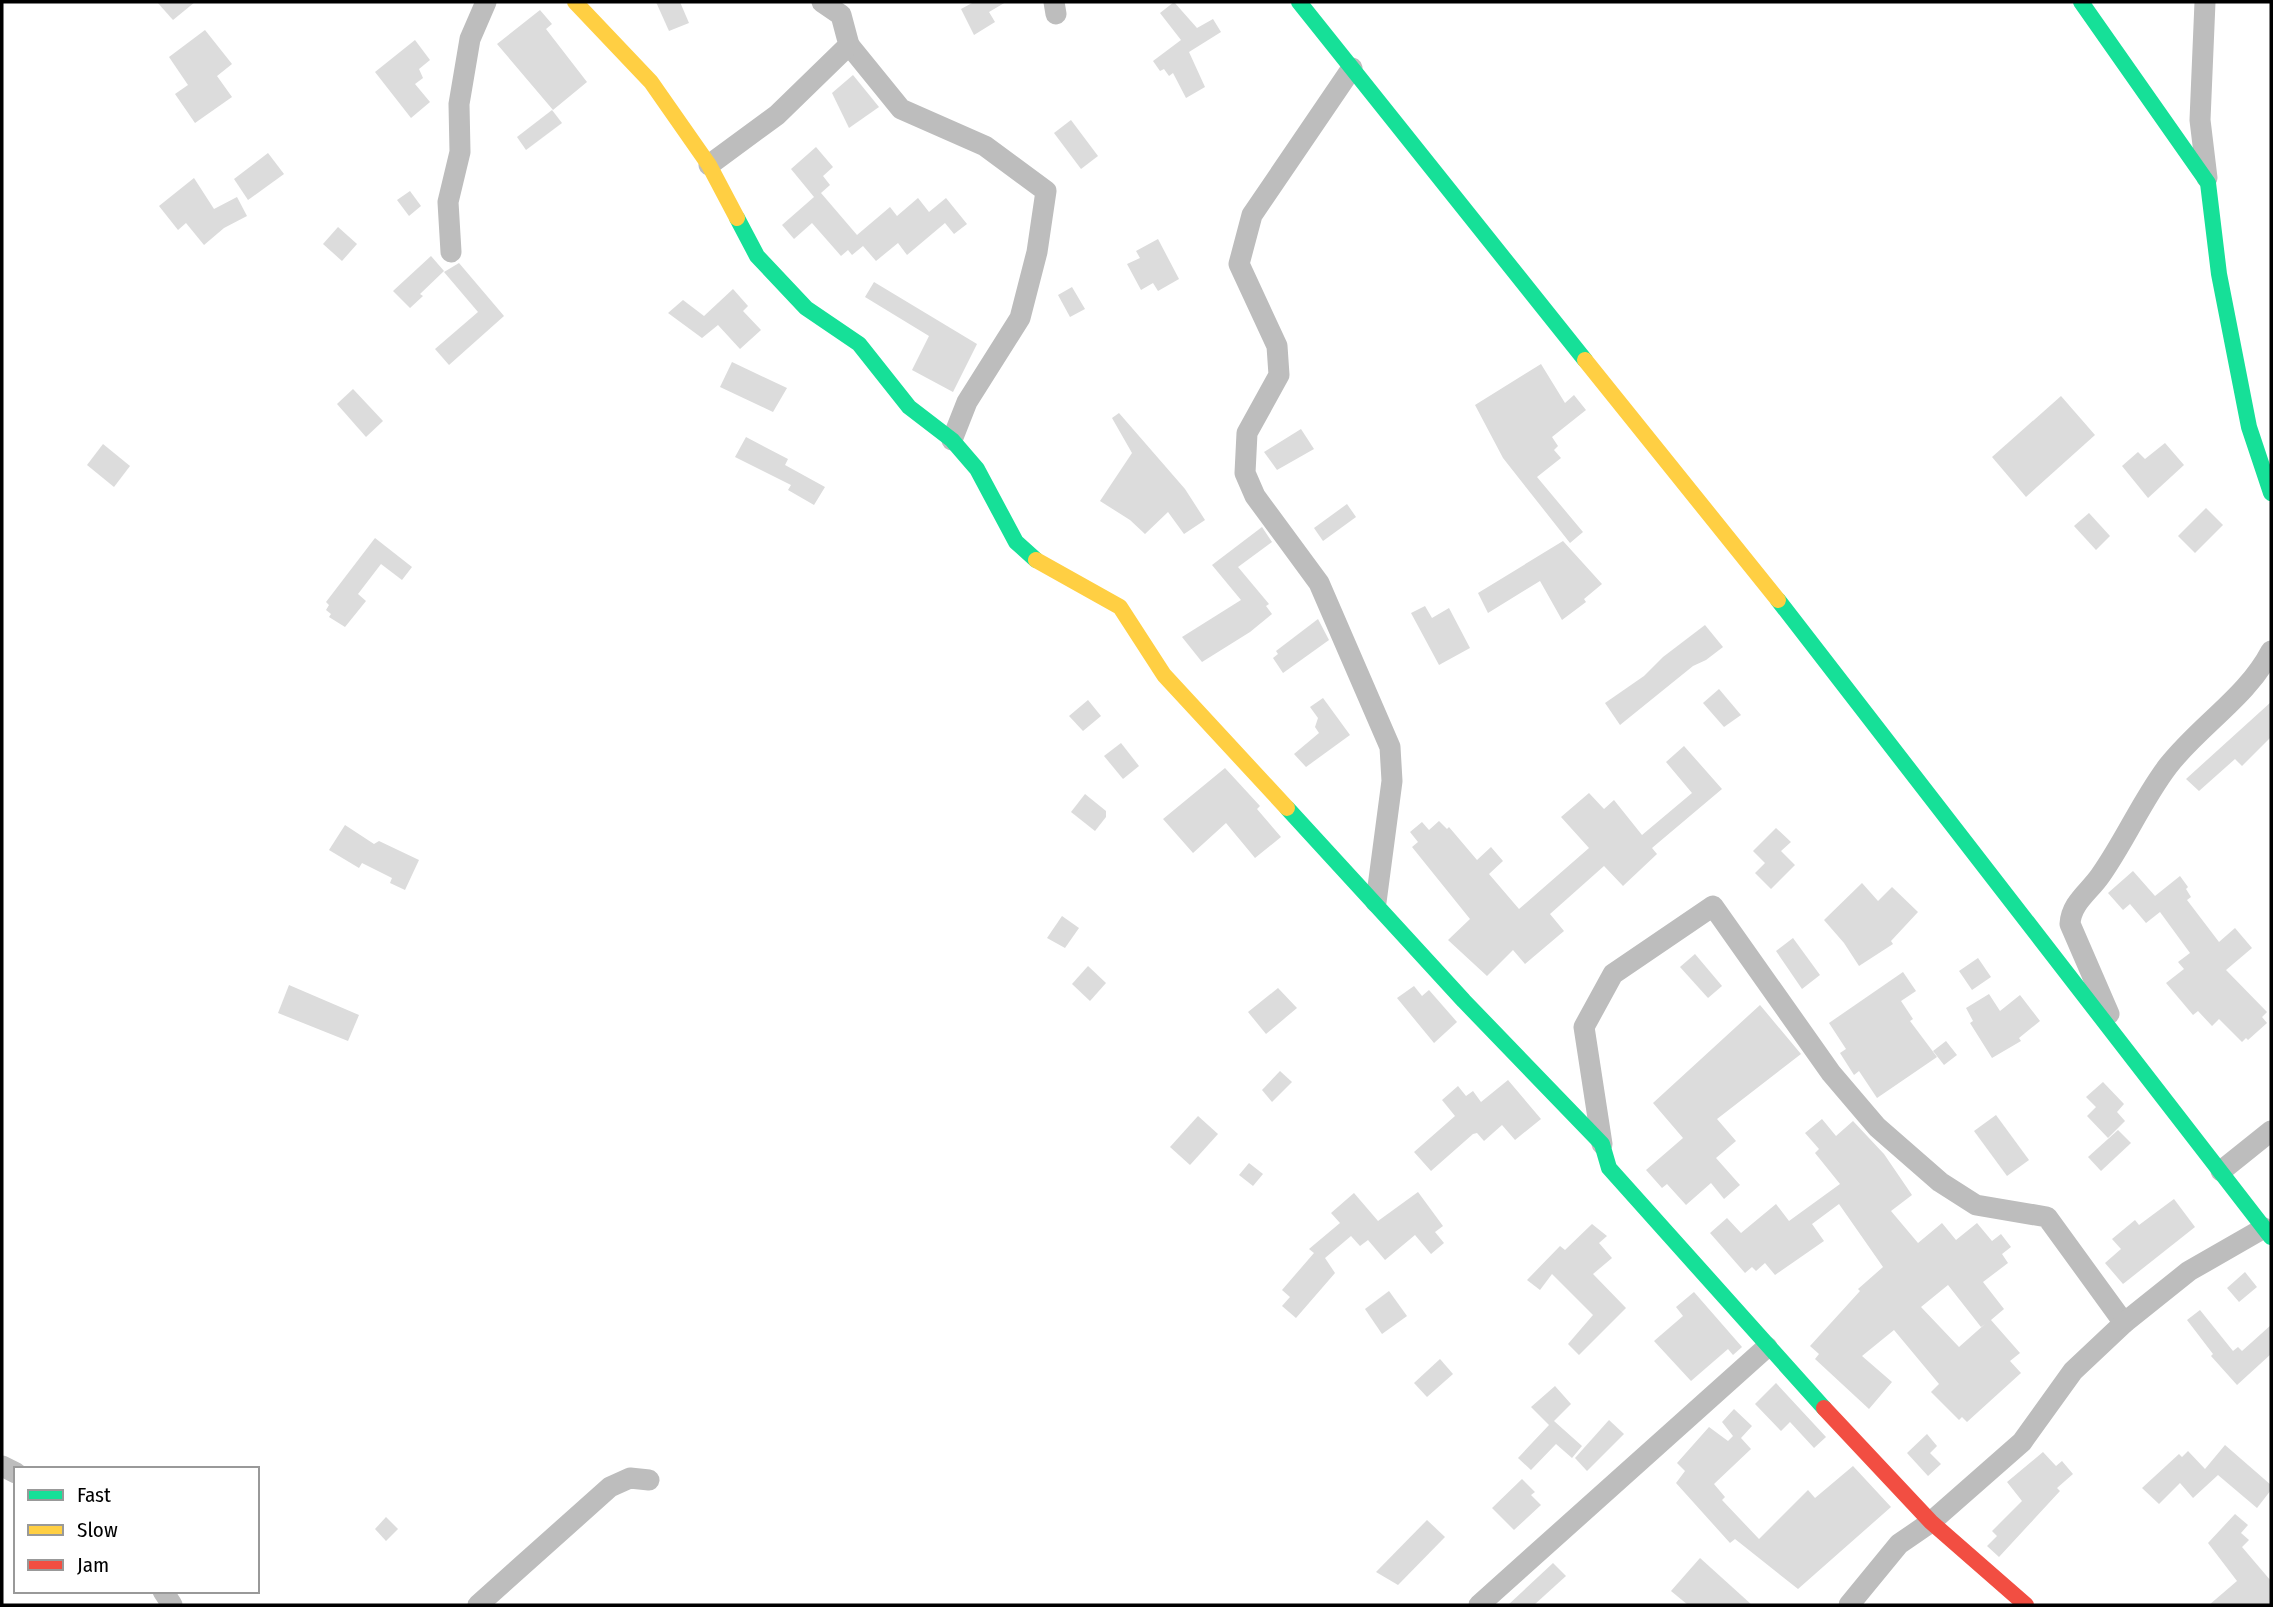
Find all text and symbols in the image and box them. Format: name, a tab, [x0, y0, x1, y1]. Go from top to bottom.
legend	[14, 1467, 259, 1593]
text: Fast	[77, 1482, 111, 1508]
text: Slow	[77, 1517, 118, 1543]
text: Jam	[77, 1552, 109, 1578]

